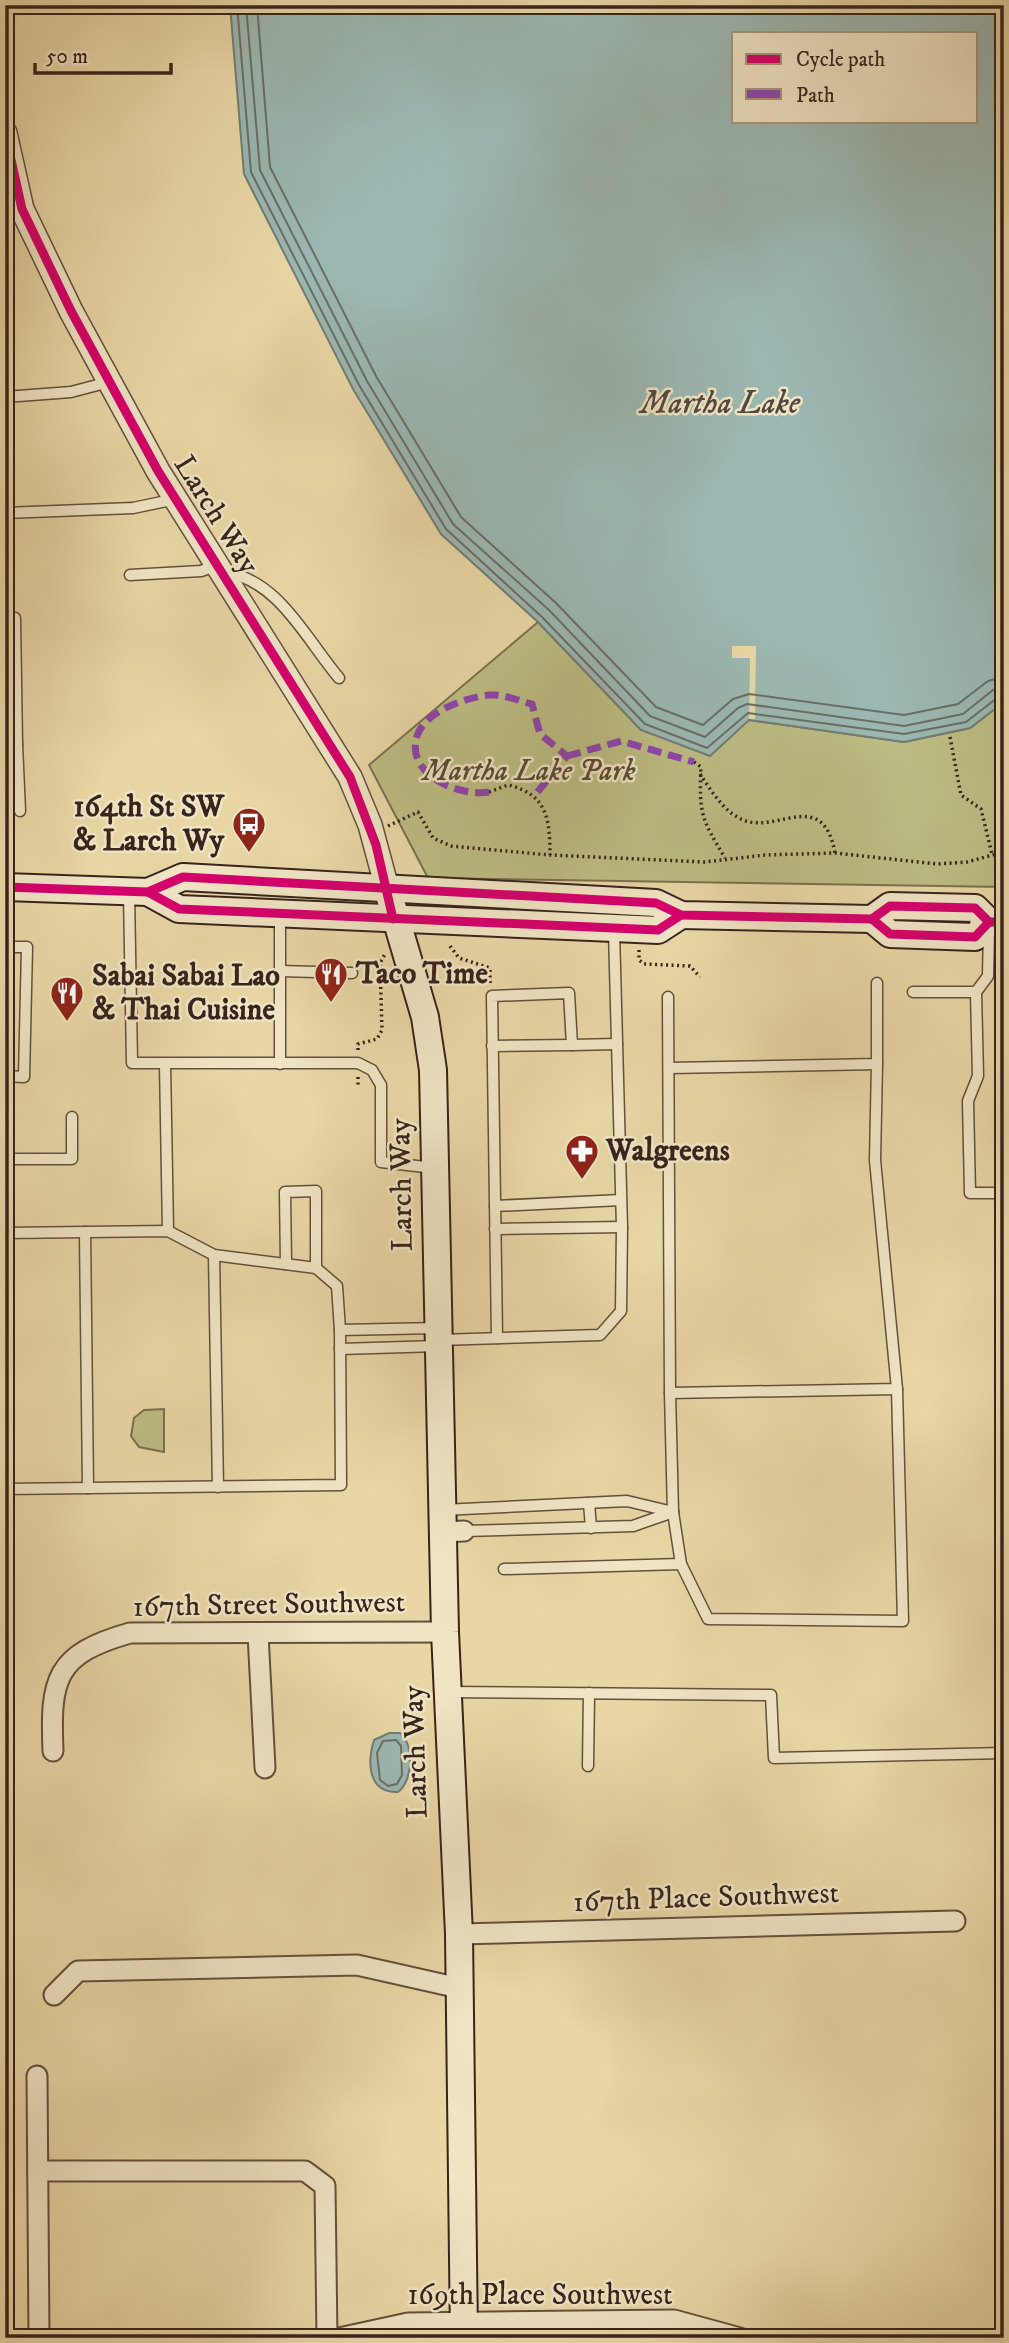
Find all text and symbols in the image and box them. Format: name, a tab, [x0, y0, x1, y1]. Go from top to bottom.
scale bar	[35, 32, 172, 76]
legend	[732, 32, 978, 122]
text: 50 m	[46, 44, 88, 70]
text: Cycle path	[796, 47, 885, 73]
text: Path	[796, 83, 835, 109]
water label: Martha Lake	[638, 384, 801, 424]
street label: Larch Way	[165, 449, 267, 582]
park label: Martha Lake Park	[420, 753, 636, 790]
place label: 164th St SW & Larch Wy	[73, 789, 226, 860]
bus stop icon: 164th St SW & Larch Wy	[230, 805, 268, 854]
restaurant icon: Taco Time	[312, 955, 350, 1004]
place label: Taco Time	[355, 956, 488, 993]
place label: Sabai Sabai Lao & Thai Cuisine	[92, 958, 280, 1029]
restaurant icon: Sabai Sabai Lao & Thai Cuisine	[48, 974, 86, 1023]
street label: Larch Way	[382, 1117, 422, 1252]
pharmacy icon: Walgreens	[563, 1132, 601, 1181]
place label: Walgreens	[605, 1133, 730, 1170]
street label: 167th Street Southwest	[132, 1584, 406, 1626]
street label: Larch Way	[395, 1684, 437, 1819]
street label: 167th Place Southwest	[572, 1875, 840, 1921]
street label: 169th Place Southwest	[407, 2277, 673, 2314]

